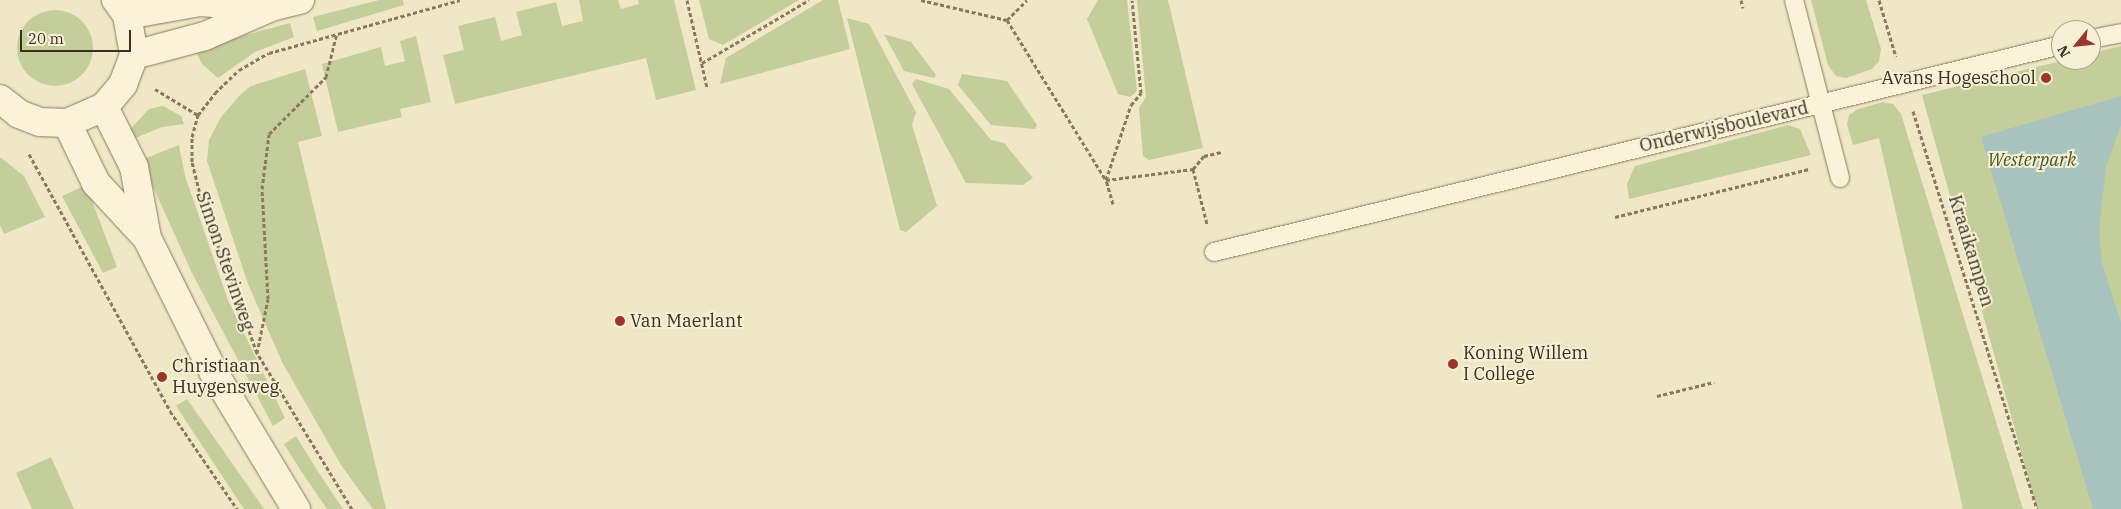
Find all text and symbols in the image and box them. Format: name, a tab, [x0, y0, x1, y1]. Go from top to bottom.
scale bar	[22, 20, 134, 52]
north arrow	[2051, 20, 2101, 70]
text: 20 m	[28, 29, 64, 48]
text: N	[2053, 42, 2074, 61]
place label: Avans Hogeschool	[1882, 67, 2036, 89]
marker: Avans Hogeschool	[2040, 72, 2052, 84]
street label: Onderwijsboulevard	[1637, 97, 1811, 157]
park label: Westerpark	[1988, 149, 2076, 171]
street label: Simon Stevinweg	[191, 189, 259, 333]
street label: Kraaikampen	[1944, 193, 1998, 309]
place label: Van Maerlant	[630, 310, 743, 332]
marker: Van Maerlant	[614, 315, 626, 327]
place label: Koning Willem I College	[1463, 343, 1588, 386]
place label: Christiaan Huygensweg	[172, 356, 279, 398]
marker: Koning Willem I College	[1447, 358, 1459, 370]
marker: Christiaan Huygensweg	[156, 371, 168, 383]

